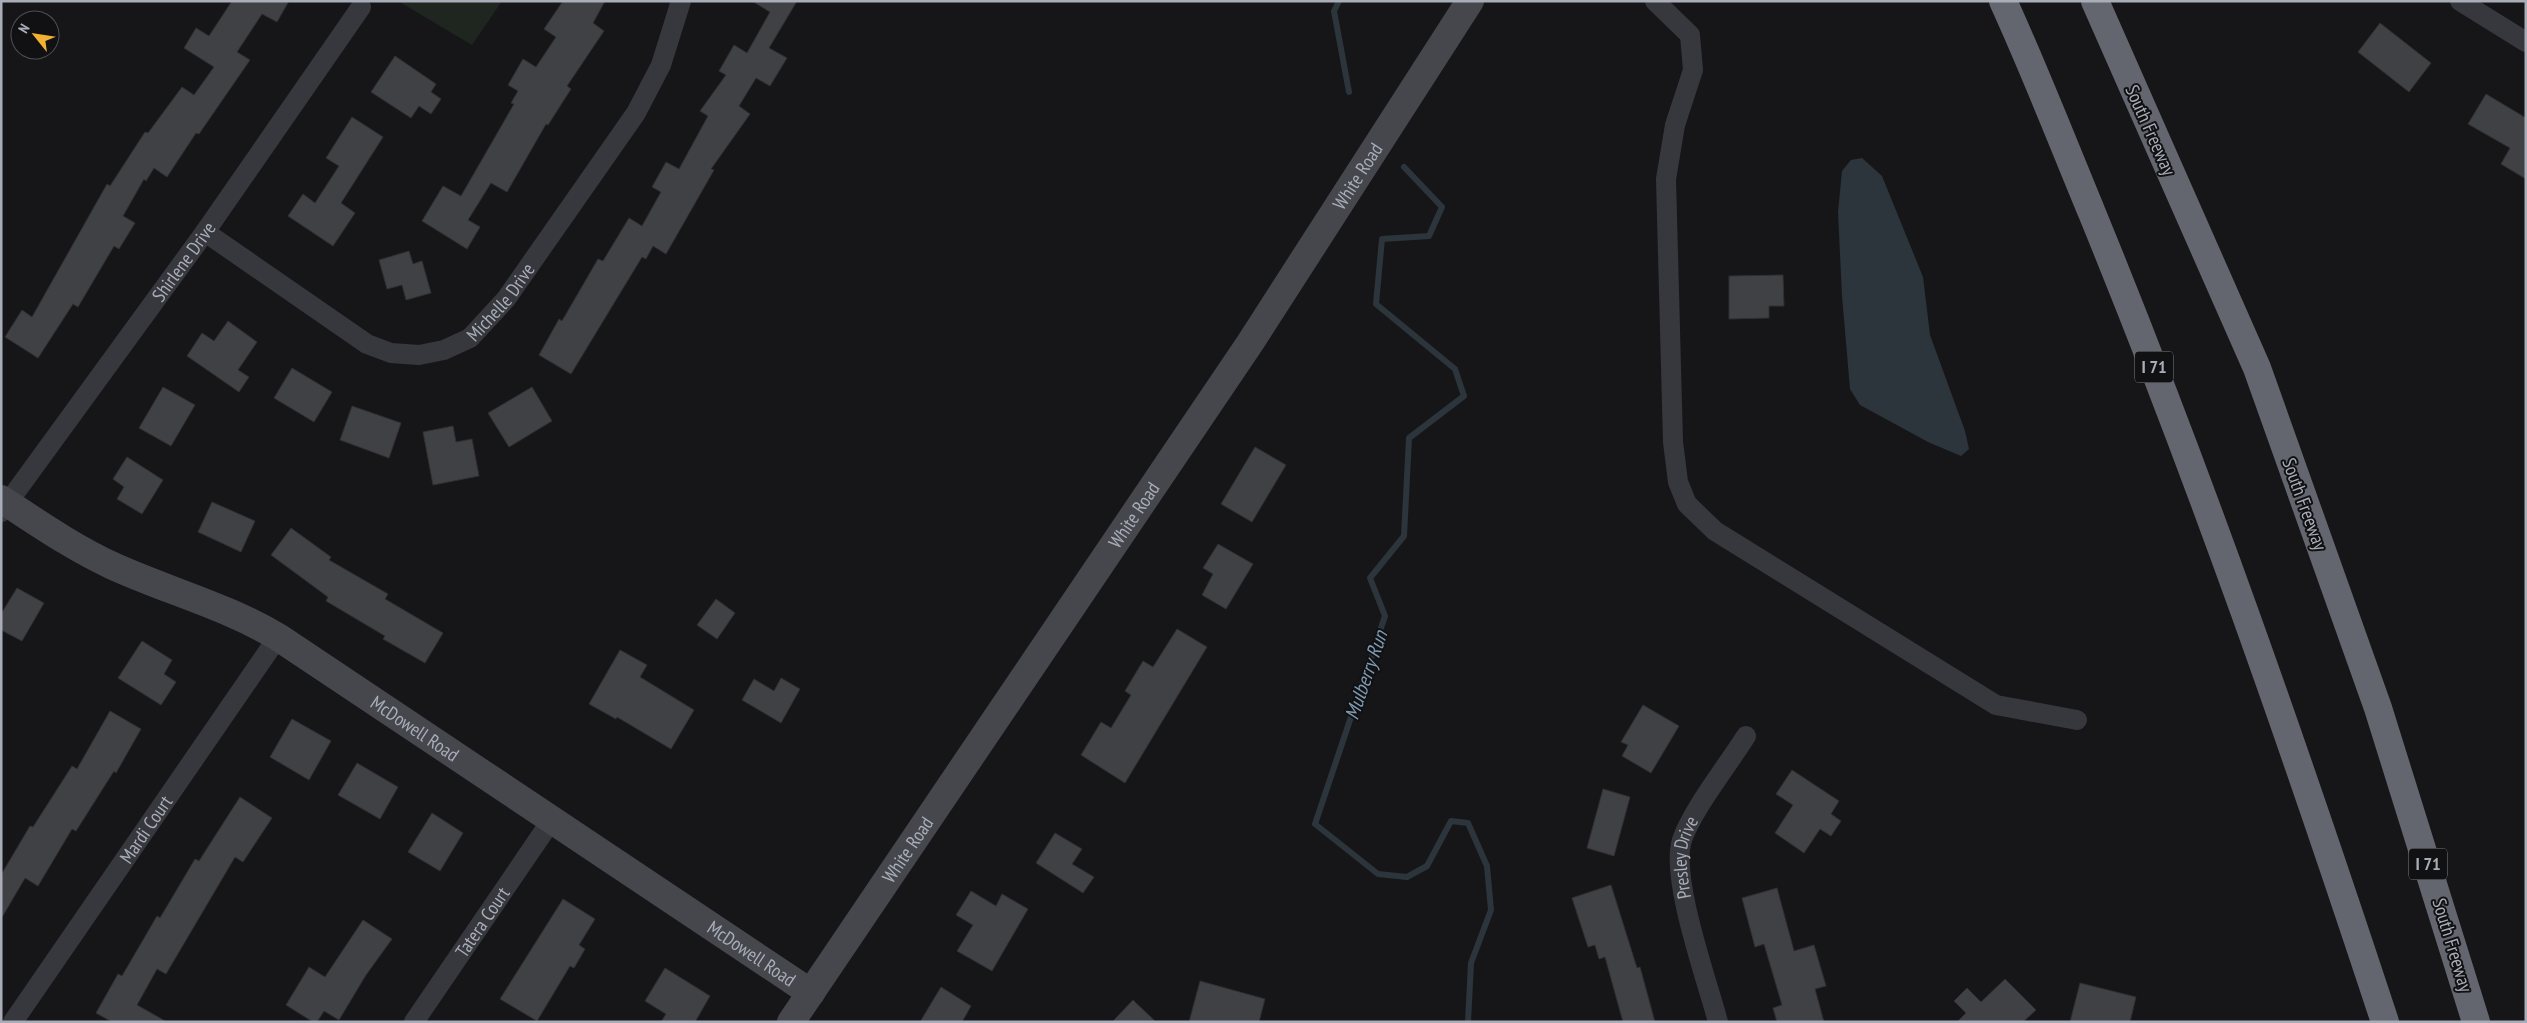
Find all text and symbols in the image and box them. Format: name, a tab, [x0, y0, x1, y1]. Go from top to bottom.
north arrow	[10, 10, 60, 60]
text: N	[14, 21, 33, 36]
street label: South Freeway	[2120, 81, 2182, 180]
street label: White Road	[1327, 138, 1388, 214]
street label: Shirlene Drive	[146, 217, 221, 306]
street label: Michelle Drive	[461, 258, 540, 346]
road number: I 71	[2135, 352, 2173, 382]
street label: South Freeway	[2277, 455, 2333, 554]
street label: White Road	[1103, 477, 1165, 553]
water label: Mulberry Run	[1339, 626, 1394, 723]
street label: McDowell Road	[366, 690, 464, 766]
street label: Mardi Court	[114, 790, 178, 868]
street label: Presley Drive	[1668, 811, 1703, 901]
street label: White Road	[877, 812, 938, 887]
road number: I 71	[2409, 849, 2447, 880]
street label: Tatera Court	[450, 882, 515, 962]
street label: South Freeway	[2427, 895, 2479, 996]
street label: McDowell Road	[703, 915, 800, 991]

